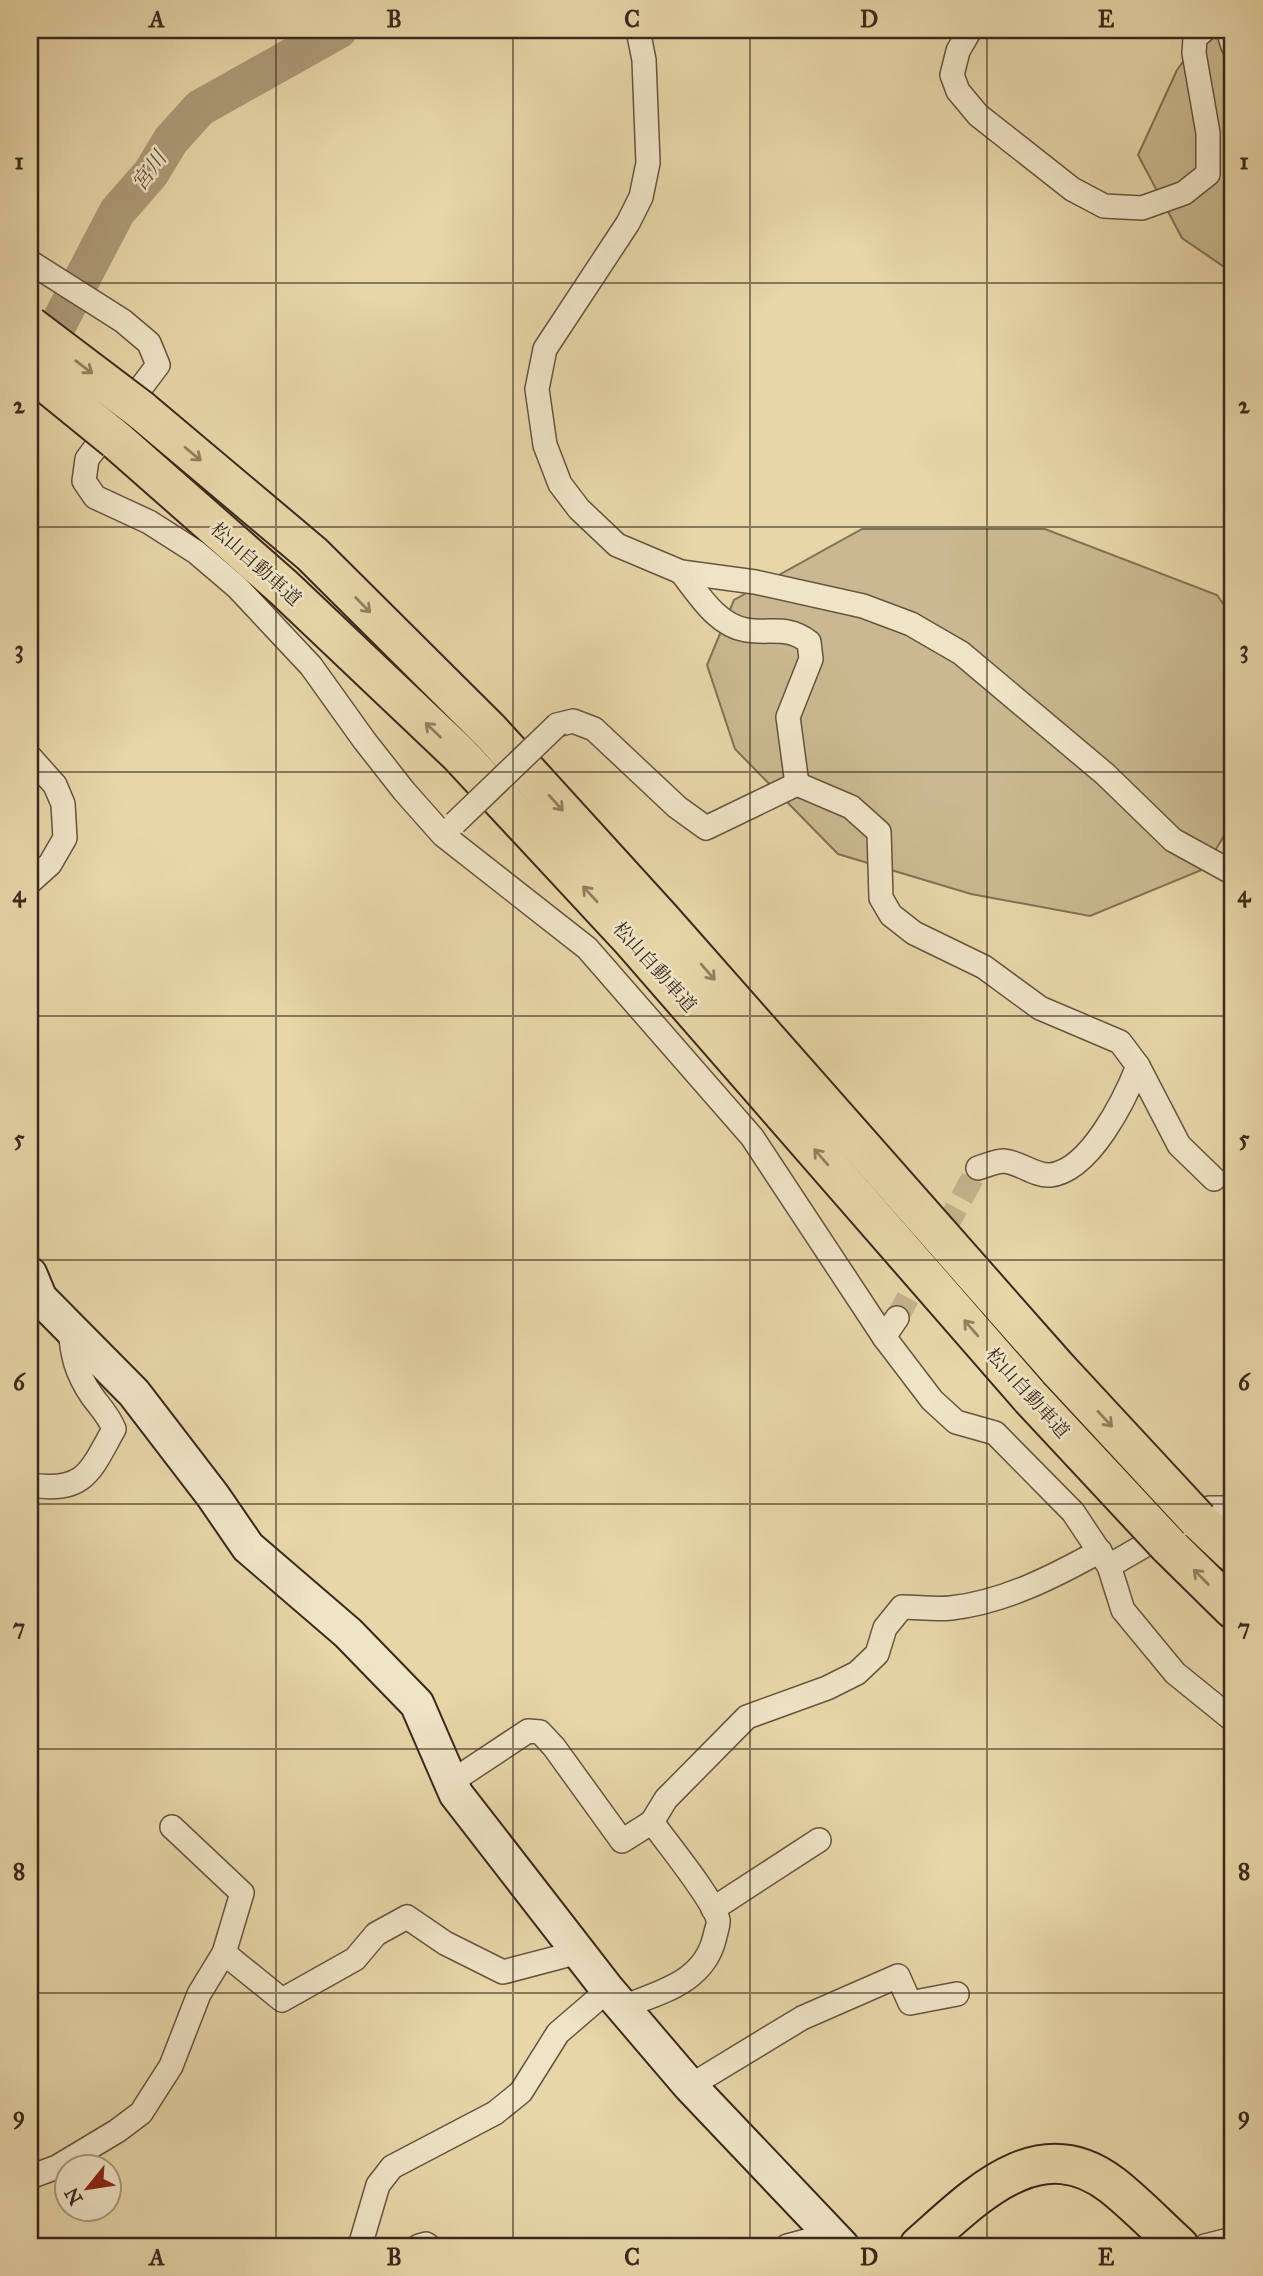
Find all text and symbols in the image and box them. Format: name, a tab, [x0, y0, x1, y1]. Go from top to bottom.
text: A	[147, 5, 165, 33]
text: B	[386, 5, 402, 33]
text: C	[624, 5, 640, 33]
text: D	[860, 5, 878, 33]
text: E	[1098, 5, 1115, 33]
water label: 宮川	[126, 145, 173, 196]
text: 1	[14, 147, 24, 175]
text: 1	[1239, 147, 1249, 175]
one-way arrow	[75, 360, 93, 375]
text: 2	[13, 391, 25, 419]
text: 2	[1238, 391, 1250, 419]
one-way arrow	[184, 446, 202, 462]
street label: 松山自動車道	[206, 517, 306, 611]
one-way arrow	[355, 596, 372, 613]
text: 3	[14, 635, 24, 664]
text: 3	[1239, 635, 1249, 664]
one-way arrow	[425, 721, 442, 738]
one-way arrow	[547, 794, 564, 811]
text: 4	[13, 880, 27, 908]
text: 4	[1238, 880, 1252, 908]
one-way arrow	[581, 886, 598, 903]
street label: 松山自動車道	[608, 917, 702, 1017]
one-way arrow	[700, 963, 716, 981]
text: 5	[14, 1124, 25, 1152]
text: 5	[1239, 1124, 1250, 1152]
one-way arrow	[813, 1148, 829, 1166]
one-way arrow	[963, 1320, 979, 1338]
street label: 松山自動車道	[981, 1343, 1075, 1443]
text: 6	[13, 1368, 26, 1396]
text: 6	[1238, 1368, 1251, 1396]
one-way arrow	[1096, 1410, 1113, 1427]
one-way arrow	[1192, 1568, 1209, 1585]
text: 7	[13, 1613, 25, 1641]
text: 7	[1238, 1613, 1250, 1641]
text: 8	[13, 1857, 25, 1885]
text: 8	[1238, 1857, 1250, 1885]
text: 9	[13, 2101, 25, 2130]
text: 9	[1238, 2101, 1250, 2130]
north arrow	[52, 2154, 122, 2224]
text: N	[60, 2184, 88, 2209]
text: A	[147, 2243, 165, 2271]
text: B	[386, 2243, 402, 2271]
text: C	[624, 2243, 640, 2271]
text: D	[860, 2243, 878, 2271]
text: E	[1098, 2243, 1115, 2271]

